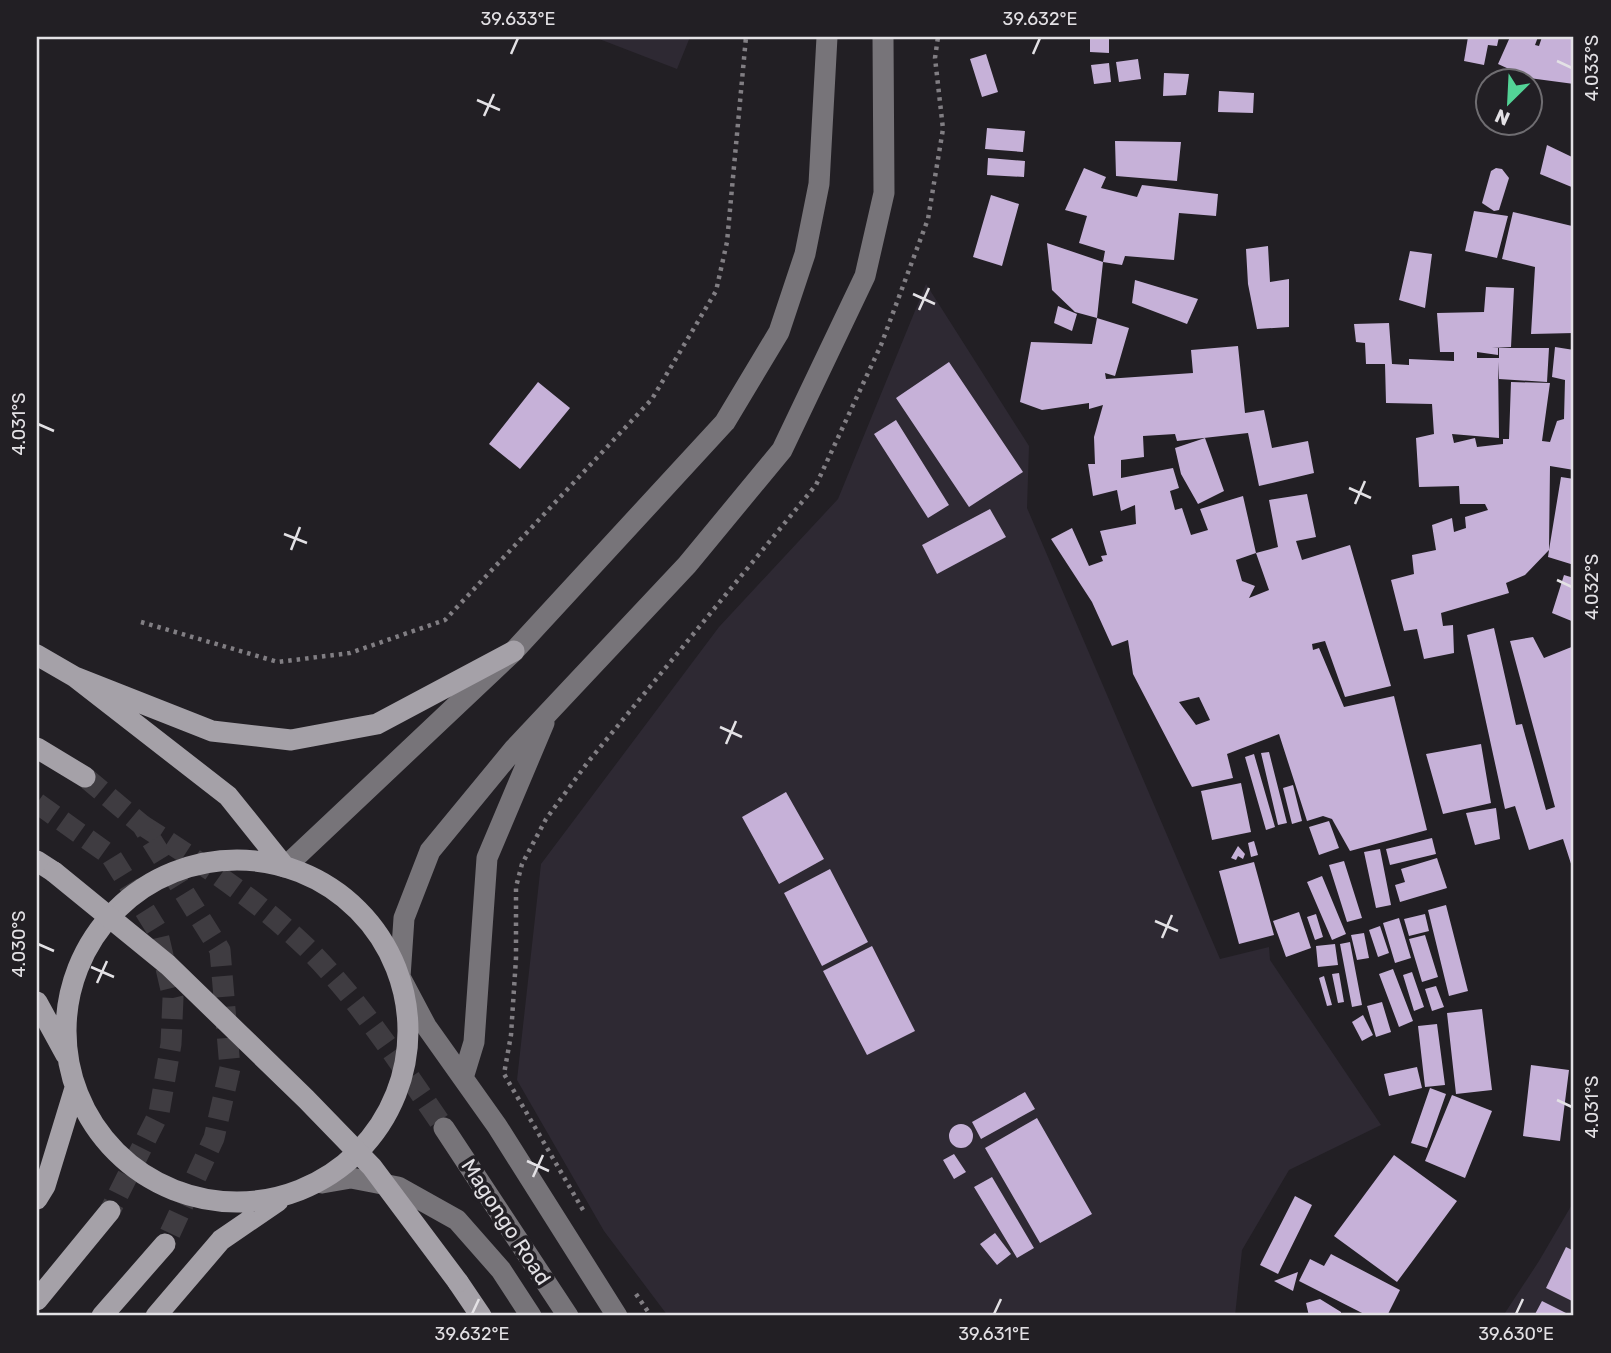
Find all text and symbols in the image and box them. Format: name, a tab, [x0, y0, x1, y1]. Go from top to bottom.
text: 39.633°E	[480, 8, 556, 30]
text: 39.632°E	[1003, 8, 1077, 30]
text: 4.033°S	[1581, 35, 1603, 101]
north arrow	[1474, 66, 1544, 136]
text: N	[1491, 104, 1513, 130]
text: 4.031°S	[8, 393, 30, 455]
text: 4.032°S	[1581, 554, 1603, 620]
text: 4.030°S	[8, 910, 30, 978]
text: 4.031°S	[1581, 1076, 1603, 1138]
street label: Magongo Road	[456, 1154, 556, 1289]
text: 39.632°E	[435, 1323, 509, 1345]
text: 39.631°E	[958, 1323, 1030, 1345]
text: 39.630°E	[1478, 1323, 1554, 1345]

